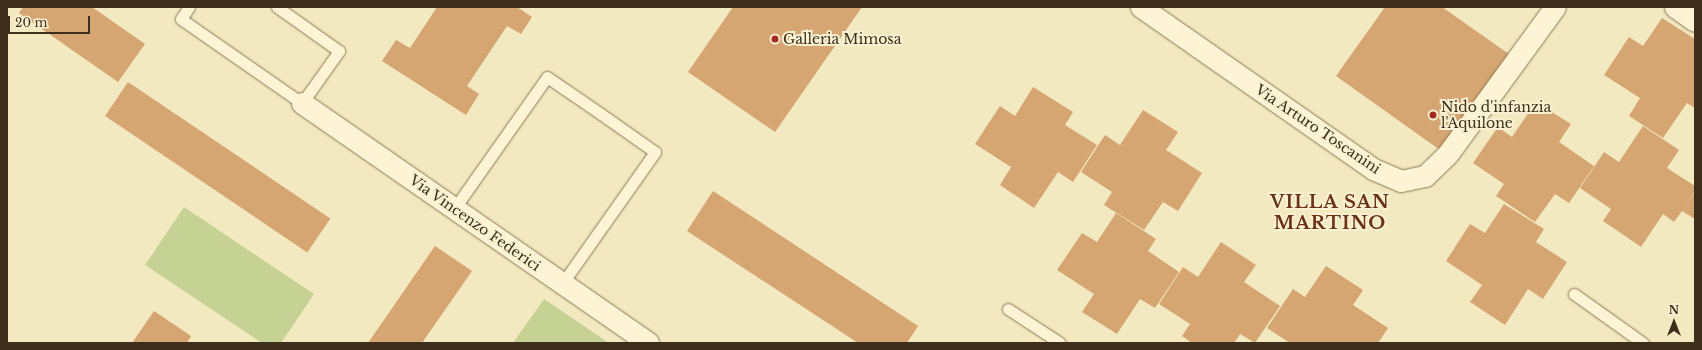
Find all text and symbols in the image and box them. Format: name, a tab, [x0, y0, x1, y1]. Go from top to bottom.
scale bar	[10, 8, 92, 34]
text: 20 m	[15, 15, 47, 30]
place label: Galleria Mimosa	[783, 31, 902, 47]
marker: Galleria Mimosa	[770, 34, 780, 44]
street label: Via Arturo Toscanini	[1252, 81, 1384, 177]
place label: Nido d'infanzia l'Aquilone	[1441, 99, 1551, 132]
marker: Nido d'infanzia l'Aquilone	[1428, 110, 1438, 120]
street label: Via Vincenzo Federici	[406, 171, 544, 275]
district label: VILLA SAN MARTINO	[1270, 192, 1390, 234]
north arrow	[1654, 302, 1694, 342]
text: N	[1669, 303, 1679, 317]

